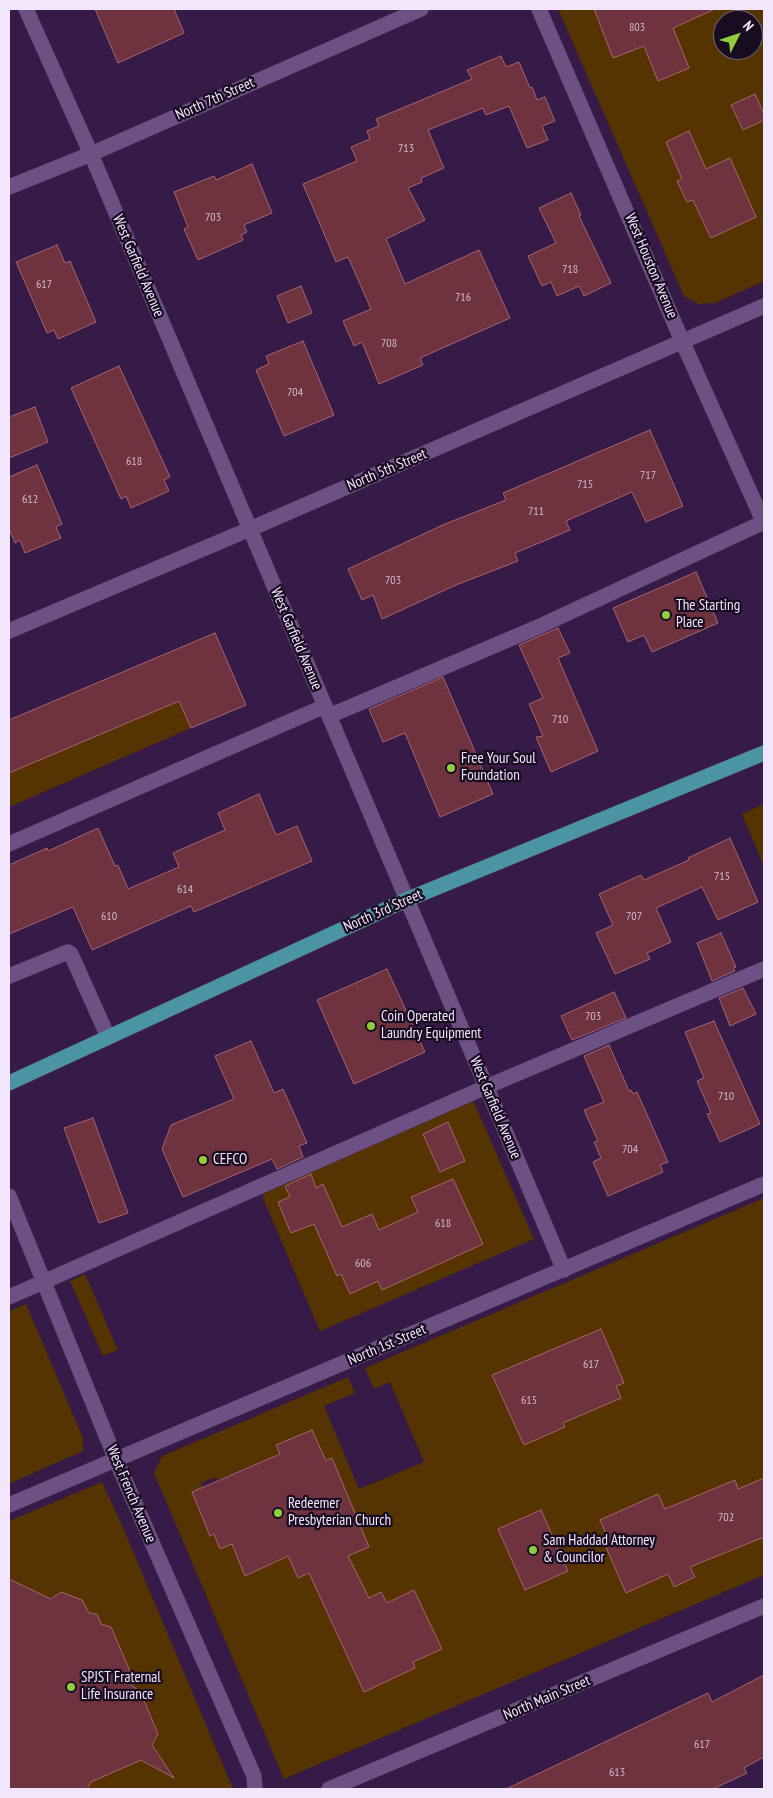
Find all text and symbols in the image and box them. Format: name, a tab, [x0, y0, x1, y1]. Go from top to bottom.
north arrow	[713, 10, 763, 60]
text: N	[739, 17, 758, 35]
house number: 803	[629, 21, 645, 35]
street label: North 7th Street	[173, 74, 257, 124]
house number: 713	[398, 142, 414, 156]
house number: 703	[205, 211, 221, 225]
street label: West Houston Avenue	[621, 211, 681, 321]
street label: West Garfield Avenue	[108, 212, 168, 320]
house number: 718	[562, 263, 578, 277]
house number: 617	[36, 278, 52, 292]
house number: 716	[455, 291, 471, 305]
house number: 708	[381, 337, 397, 351]
house number: 704	[287, 386, 303, 400]
street label: North 5th Street	[345, 445, 429, 495]
house number: 618	[126, 455, 142, 469]
house number: 717	[640, 469, 656, 483]
house number: 715	[577, 478, 593, 492]
house number: 612	[22, 493, 38, 507]
house number: 711	[528, 505, 544, 519]
house number: 703	[385, 574, 401, 588]
street label: West Garfield Avenue	[266, 585, 326, 693]
place label: The Starting Place	[676, 597, 740, 632]
marker: The Starting Place	[660, 609, 672, 621]
house number: 710	[552, 713, 568, 727]
place label: Free Your Soul Foundation	[461, 750, 536, 785]
marker: Free Your Soul Foundation	[445, 762, 457, 774]
house number: 715	[714, 870, 730, 884]
house number: 614	[177, 883, 193, 897]
street label: North 3rd Street	[341, 886, 425, 936]
house number: 610	[101, 910, 117, 924]
house number: 707	[626, 910, 642, 924]
place label: Coin Operated Laundry Equipment	[381, 1008, 481, 1043]
house number: 703	[585, 1010, 601, 1024]
marker: Coin Operated Laundry Equipment	[365, 1020, 377, 1032]
street label: West Garfield Avenue	[465, 1054, 525, 1162]
house number: 710	[718, 1090, 734, 1104]
house number: 704	[622, 1143, 638, 1157]
place label: CEFCO	[213, 1151, 247, 1169]
marker: CEFCO	[197, 1154, 209, 1166]
house number: 618	[435, 1217, 451, 1231]
house number: 606	[355, 1257, 371, 1271]
street label: North 1st Street	[345, 1320, 429, 1370]
house number: 617	[583, 1358, 599, 1372]
house number: 615	[521, 1394, 537, 1408]
street label: West French Avenue	[102, 1443, 160, 1545]
place label: Redeemer Presbyterian Church	[288, 1495, 391, 1530]
marker: Redeemer Presbyterian Church	[272, 1507, 284, 1519]
house number: 702	[718, 1511, 734, 1525]
place label: Sam Haddad Attorney & Councilor	[543, 1532, 655, 1567]
marker: Sam Haddad Attorney & Councilor	[527, 1544, 539, 1556]
place label: SPJST Fraternal Life Insurance	[81, 1669, 161, 1704]
street label: North Main Street	[501, 1672, 593, 1724]
marker: SPJST Fraternal Life Insurance	[65, 1681, 77, 1693]
house number: 617	[694, 1738, 710, 1752]
house number: 613	[609, 1766, 625, 1780]

